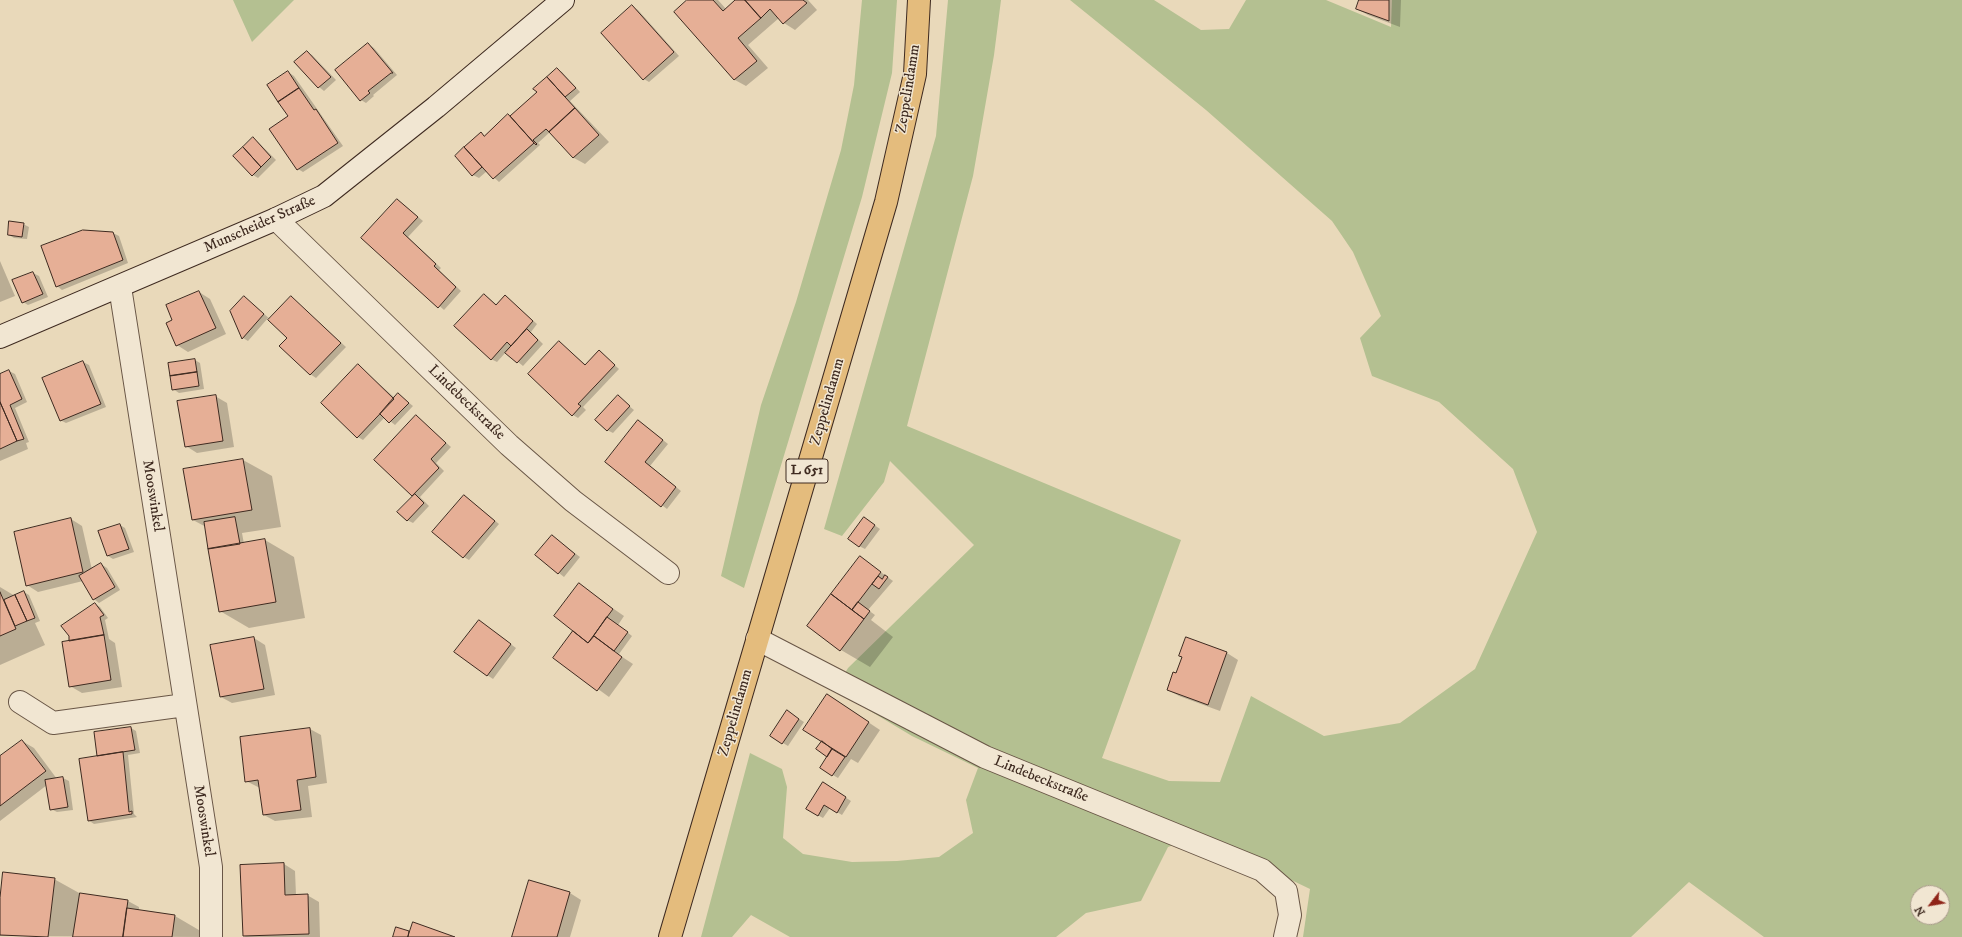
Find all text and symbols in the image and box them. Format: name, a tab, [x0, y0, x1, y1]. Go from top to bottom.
street label: Zeppelindamm	[893, 43, 925, 135]
street label: Munscheider Straße	[201, 192, 319, 258]
street label: Zeppelindamm	[807, 356, 849, 448]
street label: Lindebeckstraße	[424, 362, 508, 444]
street label: Mooswinkel	[137, 459, 167, 533]
road number: L 651	[786, 459, 828, 483]
street label: Zeppelindamm	[715, 667, 757, 759]
street label: Lindebeckstraße	[991, 753, 1091, 807]
street label: Mooswinkel	[188, 784, 218, 858]
north arrow	[1910, 885, 1950, 925]
text: N	[1912, 903, 1929, 918]

